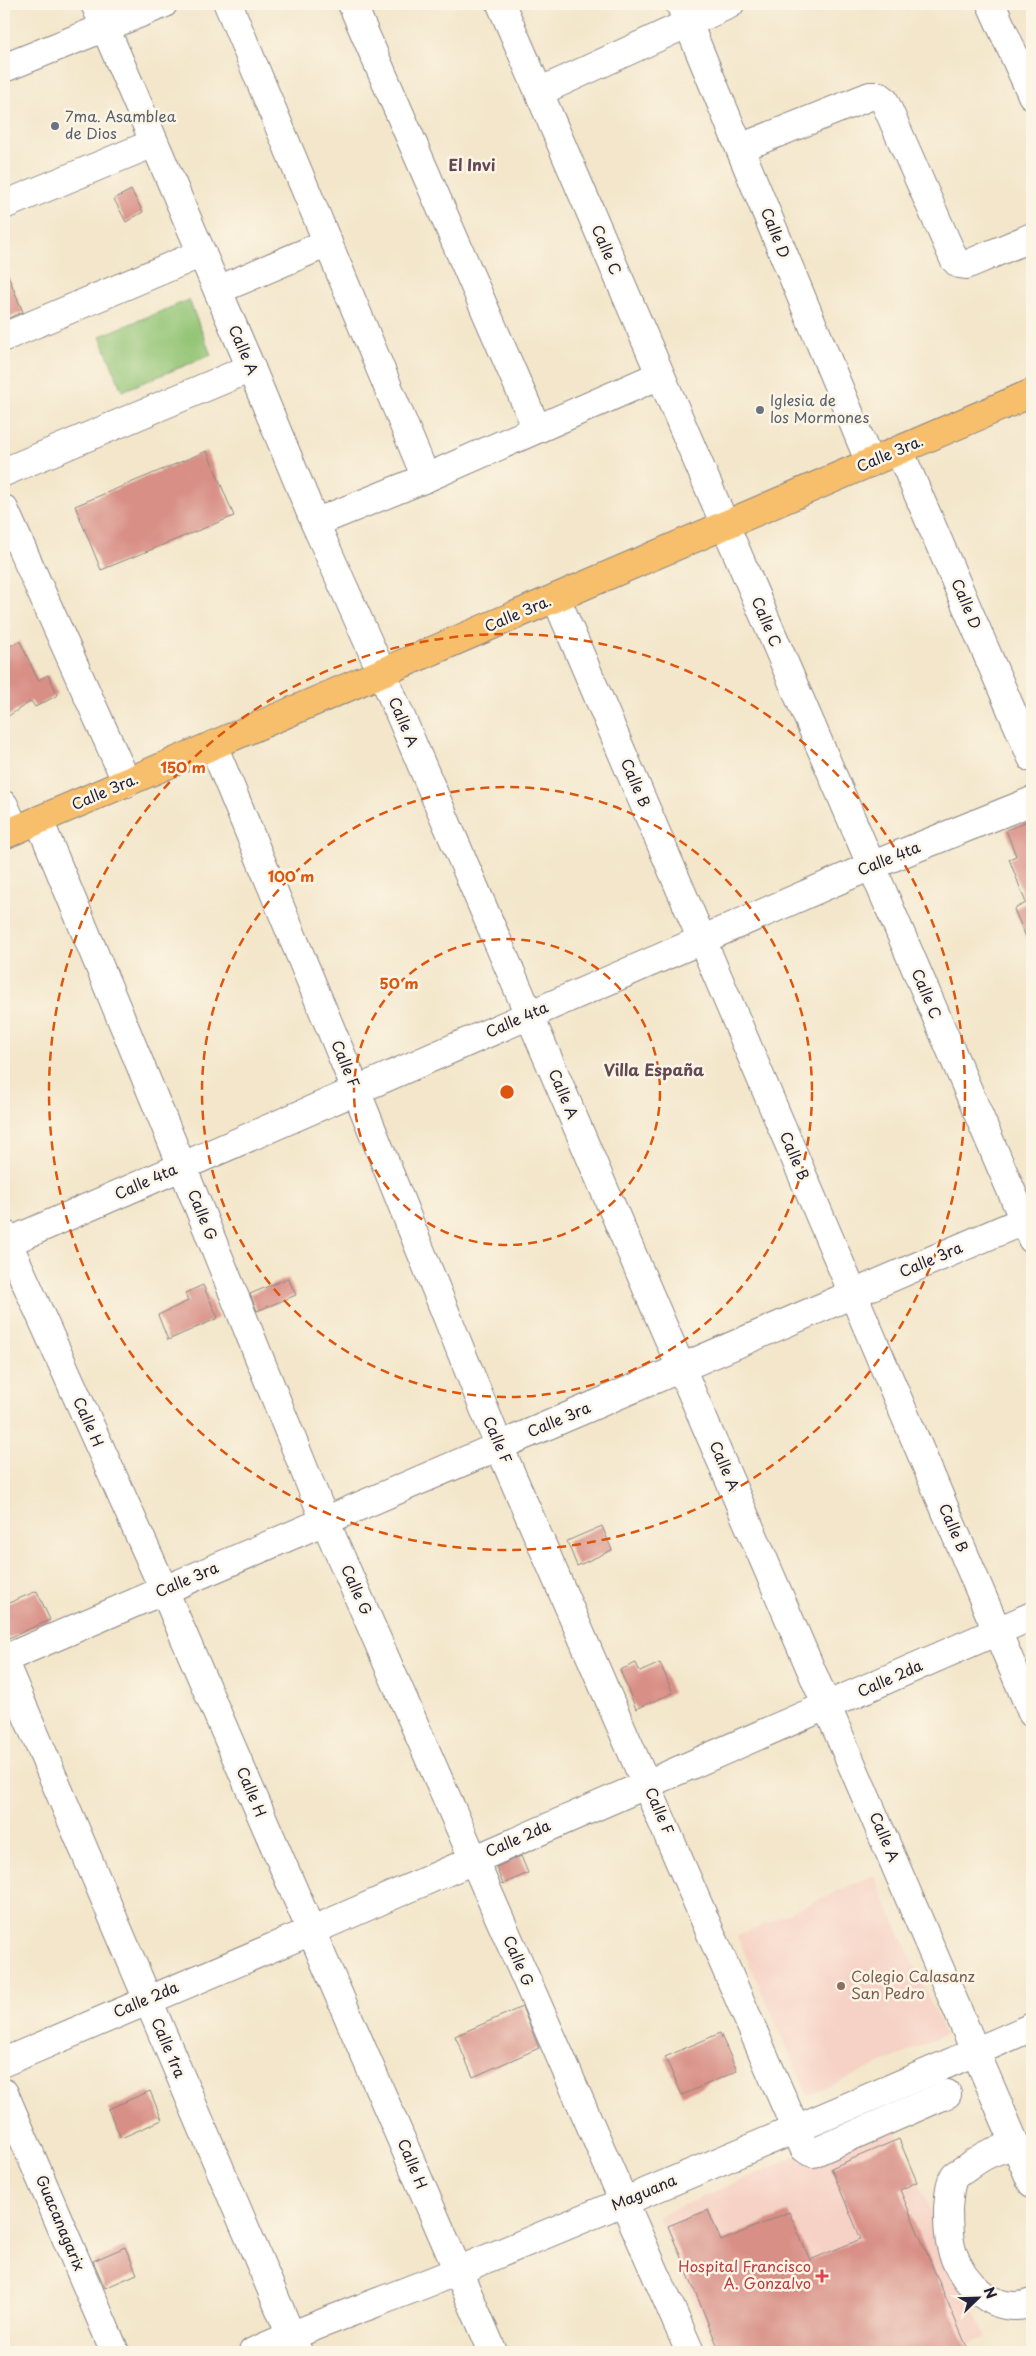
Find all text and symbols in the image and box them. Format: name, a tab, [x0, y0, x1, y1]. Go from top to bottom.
place label: 7ma. Asamblea de Dios	[65, 104, 177, 144]
marker: 7ma. Asamblea de Dios	[49, 120, 61, 132]
district label: El Invi	[448, 152, 496, 176]
street label: Calle D	[756, 204, 797, 261]
street label: Calle C	[587, 221, 628, 278]
street label: Calle A	[224, 321, 265, 378]
place label: Iglesia de los Mormones	[770, 388, 869, 428]
marker: Iglesia de los Mormones	[754, 404, 766, 416]
street label: Calle 3ra.	[852, 428, 926, 477]
street label: Calle D	[947, 575, 988, 632]
street label: Calle 3ra.	[480, 588, 554, 637]
street label: Calle C	[747, 593, 788, 650]
street label: Calle A	[384, 693, 425, 750]
text: 150 m	[160, 755, 206, 778]
street label: Calle B	[616, 755, 657, 810]
street label: Calle 3ra.	[67, 766, 141, 815]
street label: Calle 4ta	[853, 834, 924, 881]
text: 100 m	[268, 864, 314, 887]
street label: Calle C	[907, 965, 948, 1022]
text: 50 m	[380, 971, 418, 994]
street label: Calle 4ta	[482, 994, 552, 1043]
street label: Calle F	[326, 1036, 366, 1091]
district label: Villa España	[604, 1057, 704, 1081]
street label: Calle A	[544, 1065, 585, 1122]
centre of rings	[498, 1083, 516, 1101]
street label: Calle B	[775, 1128, 816, 1183]
street label: Calle 4ta	[111, 1156, 181, 1205]
street label: Calle G	[183, 1186, 224, 1243]
street label: Calle 3ra	[895, 1235, 966, 1282]
street label: Calle H	[68, 1393, 111, 1450]
street label: Calle 3ra	[523, 1395, 594, 1442]
street label: Calle F	[478, 1412, 519, 1467]
street label: Calle A	[705, 1437, 746, 1494]
street label: Calle B	[934, 1500, 975, 1555]
street label: Calle 3ra	[151, 1555, 222, 1602]
street label: Calle G	[336, 1560, 379, 1618]
street label: Calle 2da	[853, 1653, 926, 1702]
street label: Calle H	[232, 1763, 273, 1820]
street label: Calle F	[640, 1783, 681, 1838]
street label: Calle A	[865, 1808, 906, 1865]
street label: Calle 2da	[481, 1813, 554, 1862]
street label: Calle G	[498, 1931, 540, 1989]
place label: Colegio Calasanz San Pedro	[851, 1964, 975, 2004]
street label: Calle 2da	[109, 1974, 182, 2023]
marker: Colegio Calasanz San Pedro	[835, 1980, 847, 1992]
street label: Calle 1ra	[146, 2014, 193, 2082]
street label: Calle H	[393, 2135, 434, 2192]
street label: Maguana	[607, 2167, 680, 2216]
street label: Guacanagarix	[31, 2171, 92, 2274]
place label: Hospital Francisco A. Gonzalvo	[678, 2254, 811, 2294]
marker: Hospital Francisco A. Gonzalvo	[815, 2269, 829, 2283]
north arrow	[954, 2274, 1004, 2324]
text: N	[979, 2284, 1002, 2302]

